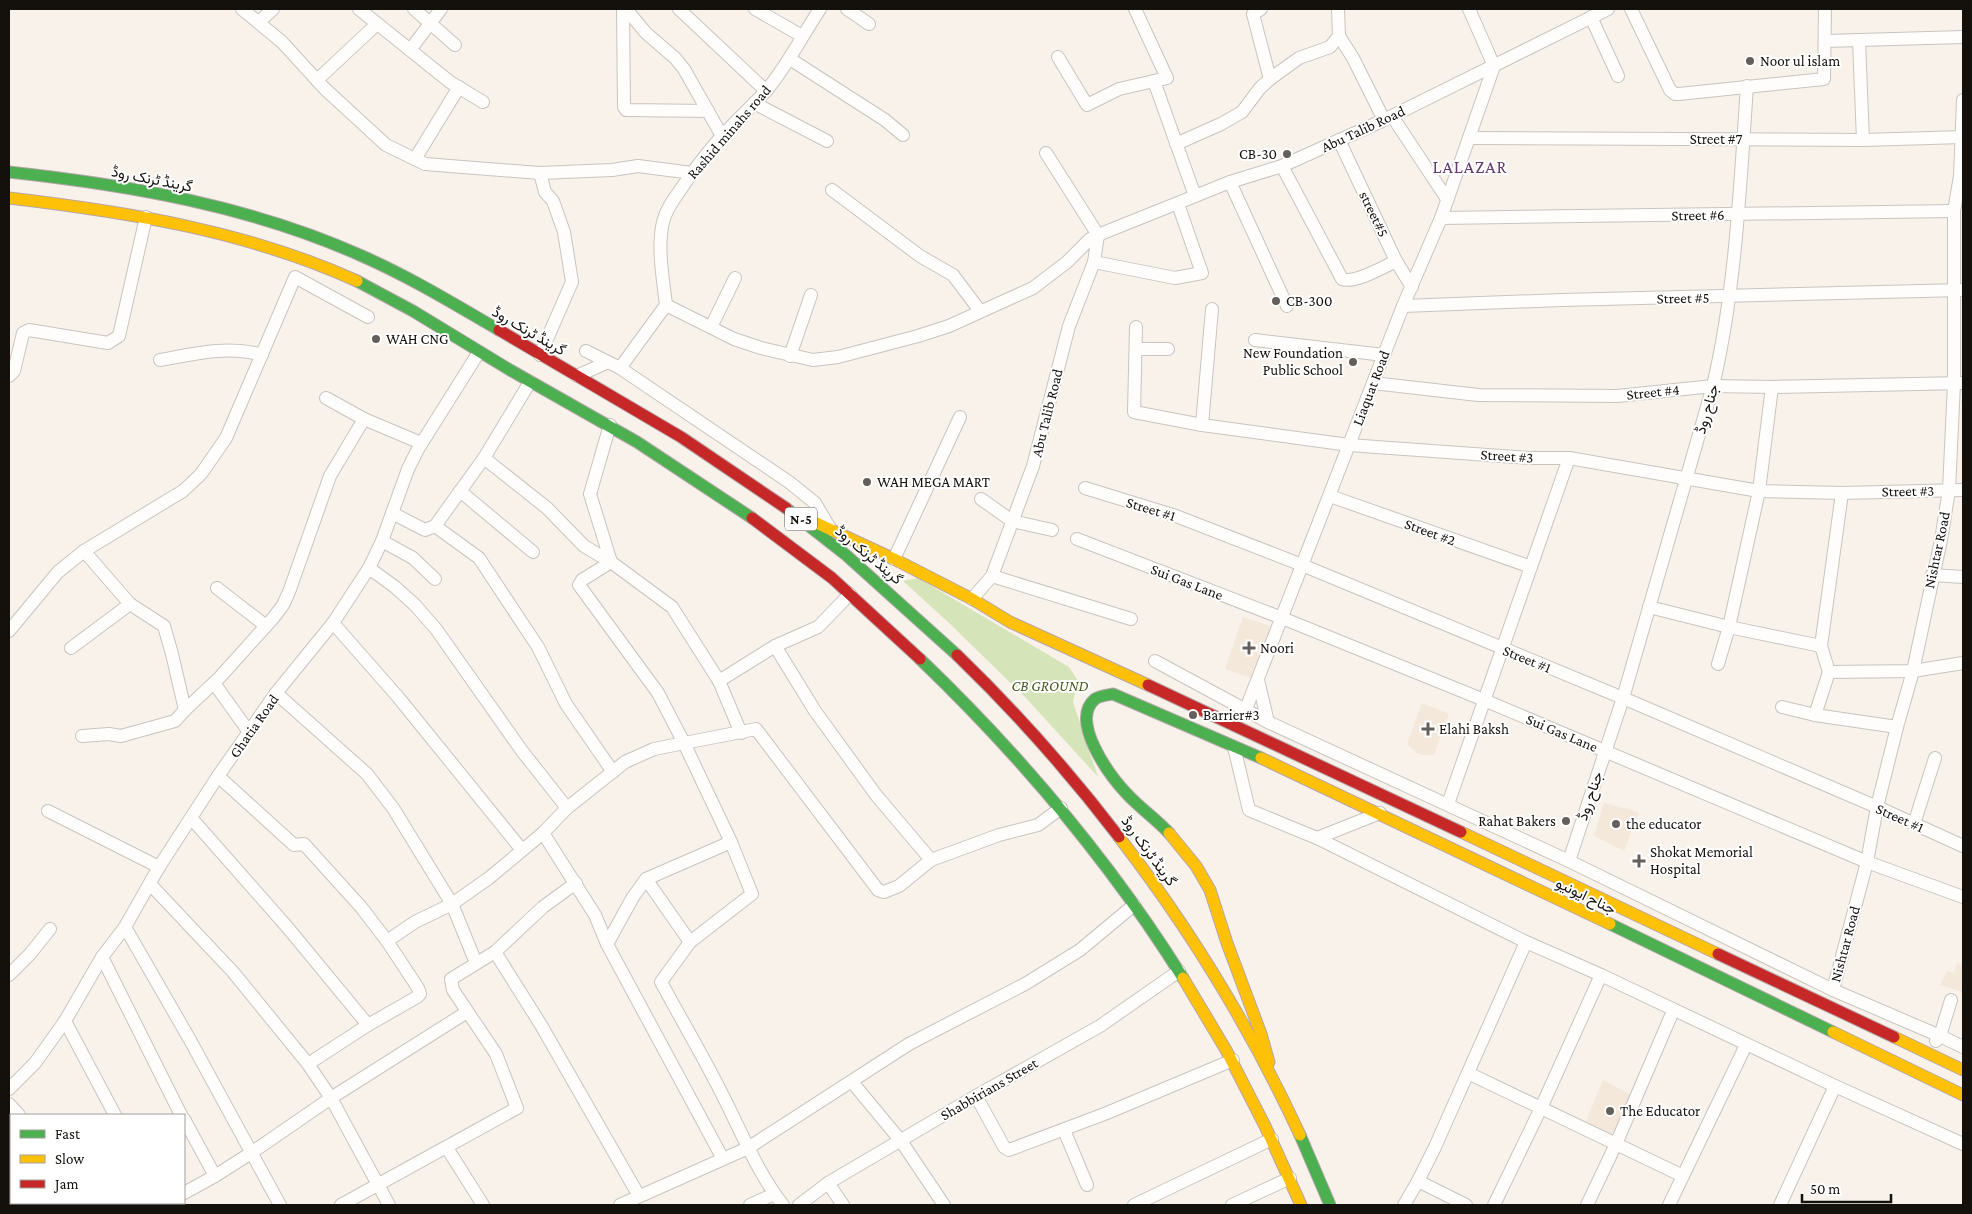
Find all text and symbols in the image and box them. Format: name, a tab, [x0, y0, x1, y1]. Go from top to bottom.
place label: Noor ul islam	[1760, 53, 1840, 69]
marker: Noor ul islam	[1744, 55, 1756, 67]
street label: Rashid minahs road	[684, 82, 774, 182]
street label: Abu Talib Road	[1319, 103, 1407, 155]
street label: Street #7	[1690, 131, 1742, 147]
place label: CB-30	[1239, 146, 1277, 162]
marker: CB-30	[1281, 148, 1293, 160]
district label: LALAZAR	[1433, 157, 1507, 177]
street label: گرینڈ ٹرنک روڈ	[110, 163, 194, 196]
street label: street#5	[1356, 189, 1392, 239]
street label: Street #6	[1671, 207, 1725, 223]
street label: Street #5	[1656, 290, 1710, 306]
place label: CB-300	[1286, 293, 1333, 309]
marker: CB-300	[1270, 295, 1282, 307]
street label: گرینڈ ٹرنک روڈ	[489, 304, 569, 359]
place label: WAH CNG	[386, 331, 449, 347]
marker: WAH CNG	[370, 333, 382, 345]
place label: New Foundation Public School	[1243, 345, 1343, 378]
street label: Liaquat Road	[1349, 348, 1394, 428]
marker: New Foundation Public School	[1347, 356, 1359, 368]
street label: Abu Talib Road	[1028, 367, 1066, 459]
street label: Street #4	[1626, 381, 1680, 403]
street label: جناح روڈ	[1692, 382, 1725, 436]
street label: Street #3	[1480, 446, 1534, 466]
place label: WAH MEGA MART	[877, 474, 990, 490]
marker: WAH MEGA MART	[861, 476, 873, 488]
street label: Street #3	[1881, 483, 1935, 499]
street label: Street #1	[1124, 494, 1178, 524]
road number: N-5	[785, 508, 817, 530]
street label: Nishtar Road	[1921, 510, 1953, 590]
street label: Street #2	[1402, 515, 1458, 549]
street label: گرینڈ ٹرنک روڈ	[832, 522, 906, 589]
street label: Sui Gas Lane	[1149, 561, 1226, 603]
place label: Noori	[1260, 640, 1294, 656]
marker: Noori	[1242, 641, 1256, 655]
street label: Street #1	[1501, 642, 1553, 676]
park label: CB GROUND	[1011, 678, 1089, 694]
street label: Ghatia Road	[226, 691, 282, 761]
place label: Barrier#3	[1203, 707, 1260, 723]
marker: Barrier#3	[1187, 709, 1199, 721]
street label: Sui Gas Lane	[1524, 711, 1600, 755]
place label: Elahi Baksh	[1439, 721, 1509, 737]
marker: Elahi Baksh	[1421, 722, 1435, 736]
street label: جناح روڈ	[1574, 769, 1609, 824]
street label: Street #1	[1874, 800, 1926, 836]
street label: گرینڈ ٹرنک روڈ	[1118, 813, 1180, 890]
place label: Rahat Bakers	[1478, 813, 1556, 829]
marker: Rahat Bakers	[1560, 815, 1572, 827]
place label: the educator	[1626, 816, 1702, 832]
marker: the educator	[1610, 818, 1622, 830]
place label: Shokat Memorial Hospital	[1650, 844, 1753, 878]
marker: Shokat Memorial Hospital	[1632, 854, 1646, 868]
street label: جناح ایونیو	[1552, 875, 1619, 920]
street label: Nishtar Road	[1827, 904, 1863, 984]
street label: Shabbirians Street	[938, 1054, 1041, 1123]
place label: The Educator	[1620, 1103, 1701, 1119]
marker: The Educator	[1604, 1105, 1616, 1117]
legend	[10, 1114, 185, 1204]
text: Fast	[55, 1126, 81, 1142]
text: Slow	[55, 1151, 85, 1167]
scale bar	[1802, 1172, 1891, 1204]
text: Jam	[53, 1176, 78, 1193]
text: 50 m	[1810, 1181, 1840, 1197]

